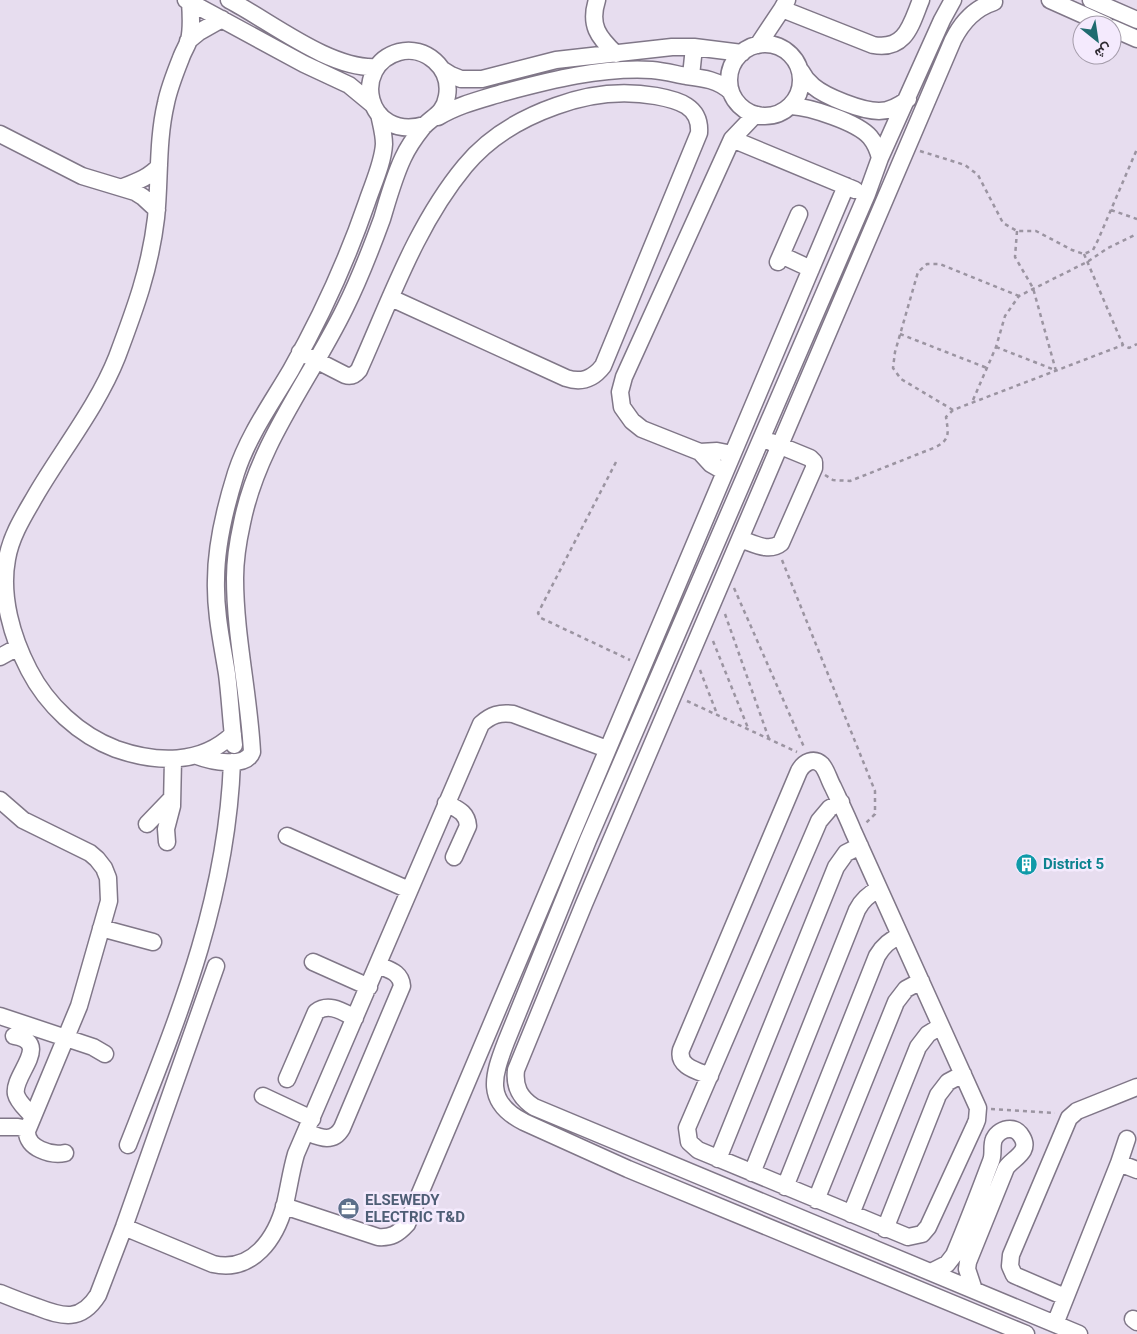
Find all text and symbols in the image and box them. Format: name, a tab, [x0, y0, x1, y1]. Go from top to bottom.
north arrow	[1072, 15, 1122, 65]
text: ش	[1092, 39, 1115, 62]
building icon: District 5	[1015, 852, 1039, 876]
place label: District 5	[1043, 855, 1104, 873]
place label: ELSEWEDY ELECTRIC T&D	[365, 1191, 465, 1226]
office icon: ELSEWEDY ELECTRIC T&D	[337, 1197, 361, 1221]

